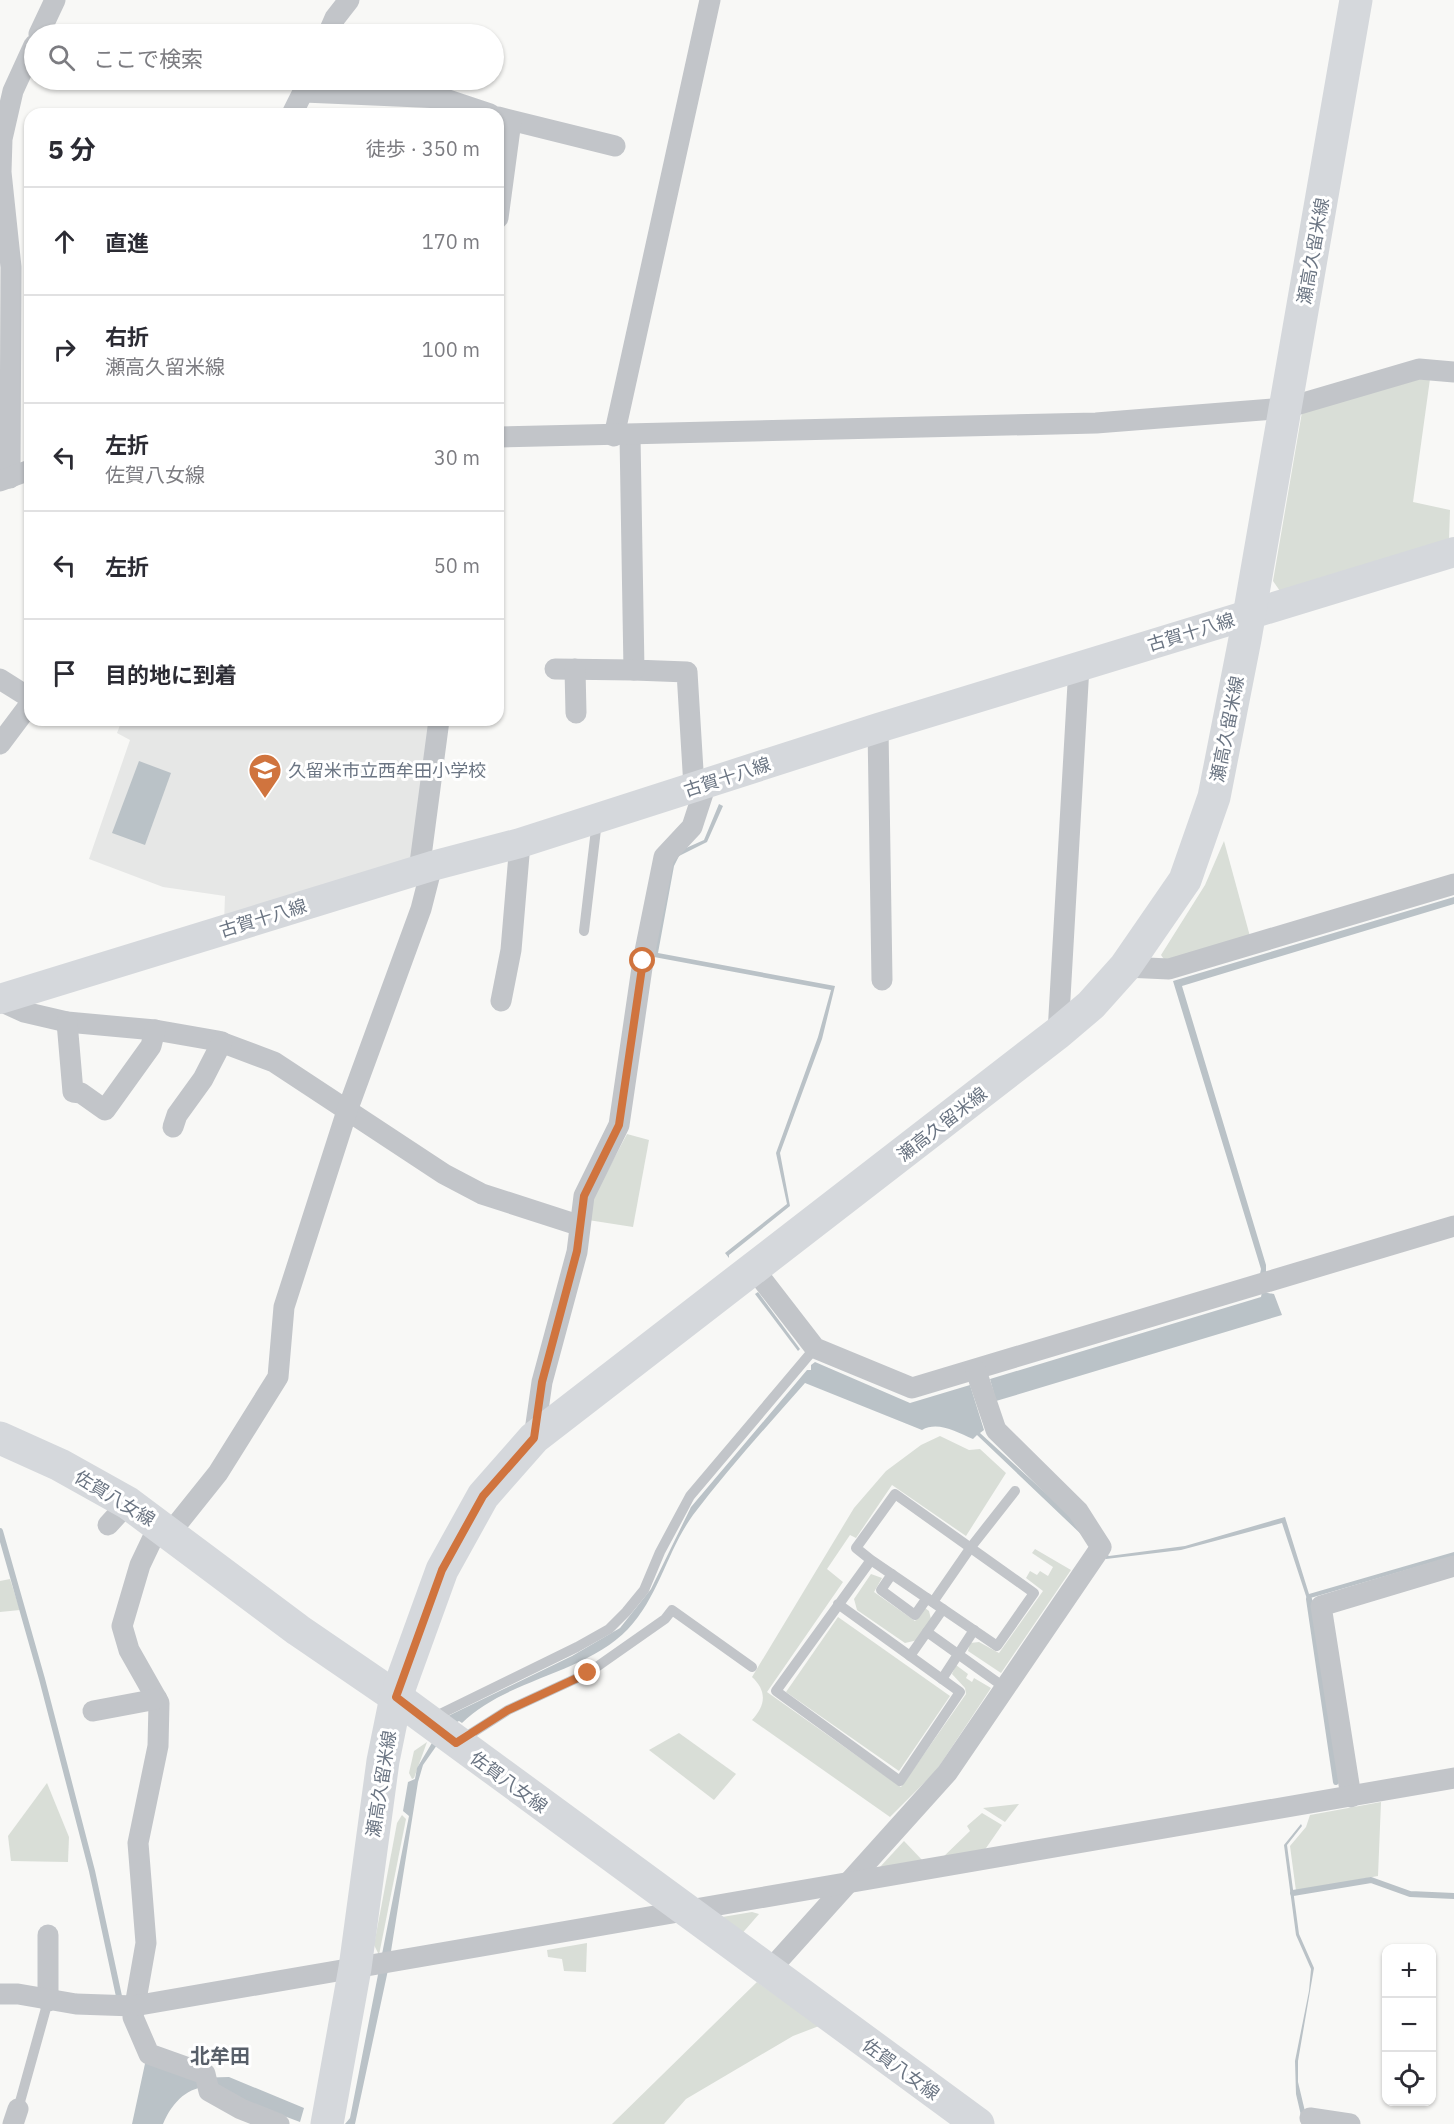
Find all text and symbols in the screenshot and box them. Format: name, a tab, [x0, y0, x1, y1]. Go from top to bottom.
search box	[24, 24, 504, 90]
icon: search	[45, 41, 78, 74]
text: ここで検索	[93, 44, 203, 73]
text: 5 分	[48, 132, 96, 166]
text: 徒歩 · 350 m	[366, 135, 480, 162]
street label: 瀬高久留米線	[1292, 196, 1334, 306]
icon: ahead	[48, 225, 81, 258]
text: 直進	[105, 228, 149, 257]
text: 170 m	[422, 228, 480, 255]
text: 右折	[105, 322, 149, 351]
icon: right	[48, 333, 81, 366]
text: 100 m	[422, 336, 480, 363]
text: 瀬高久留米線	[105, 353, 225, 380]
text: 左折	[105, 430, 149, 459]
icon: left	[48, 441, 81, 474]
text: 30 m	[434, 444, 480, 471]
text: 佐賀八女線	[105, 461, 205, 488]
icon: left	[48, 549, 81, 582]
text: 左折	[105, 552, 149, 581]
text: 50 m	[434, 552, 480, 579]
street label: 古賀十八線	[1145, 608, 1237, 656]
icon: arrive	[48, 657, 81, 690]
text: 目的地に到着	[105, 660, 237, 689]
street label: 瀬高久留米線	[1205, 674, 1249, 784]
school or university icon: 久留米市立西牟田小学校	[247, 752, 283, 799]
street label: 古賀十八線	[681, 752, 773, 802]
place label: 久留米市立西牟田小学校	[288, 759, 486, 782]
street label: 古賀十八線	[217, 894, 309, 942]
route start	[629, 947, 655, 973]
street label: 瀬高久留米線	[892, 1082, 992, 1166]
street label: 佐賀八女線	[71, 1465, 159, 1531]
route end	[574, 1659, 600, 1685]
street label: 瀬高久留米線	[361, 1729, 401, 1839]
street label: 佐賀八女線	[466, 1746, 552, 1818]
map controls	[1382, 1944, 1436, 2106]
button: +	[1382, 1944, 1436, 1998]
button: −	[1382, 1998, 1436, 2052]
street label: 佐賀八女線	[858, 2033, 944, 2105]
district label: 北牟田	[190, 2042, 250, 2069]
button: locate	[1382, 2052, 1436, 2106]

